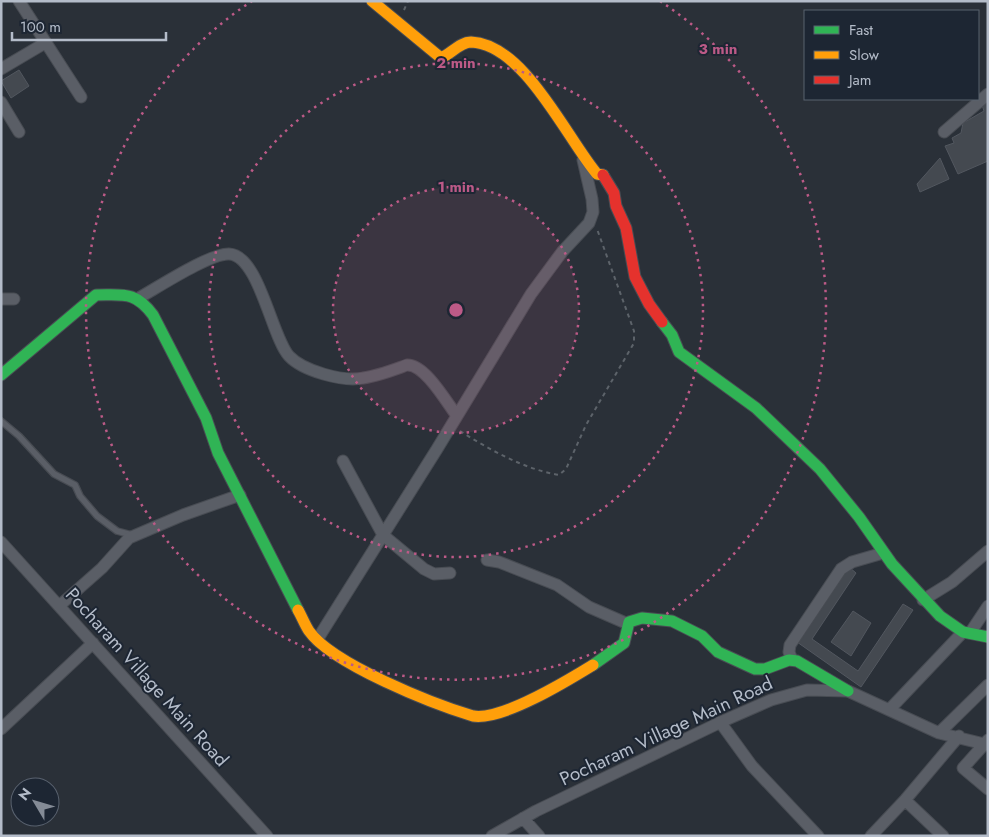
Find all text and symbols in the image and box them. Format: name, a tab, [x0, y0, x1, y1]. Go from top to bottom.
scale bar	[12, 10, 166, 42]
legend	[804, 10, 979, 100]
text: 100 m	[20, 16, 61, 38]
text: Fast	[849, 19, 873, 41]
text: 3 min	[699, 38, 737, 60]
text: Slow	[849, 44, 880, 66]
text: 2 min	[436, 52, 476, 74]
text: Jam	[847, 69, 872, 91]
text: 1 min	[437, 176, 475, 198]
centre of rings	[447, 301, 465, 319]
street label: Pocharam Village Main Road	[59, 582, 235, 772]
street label: Pocharam Village Main Road	[555, 670, 777, 792]
north arrow	[10, 777, 60, 827]
text: N	[13, 783, 36, 805]

